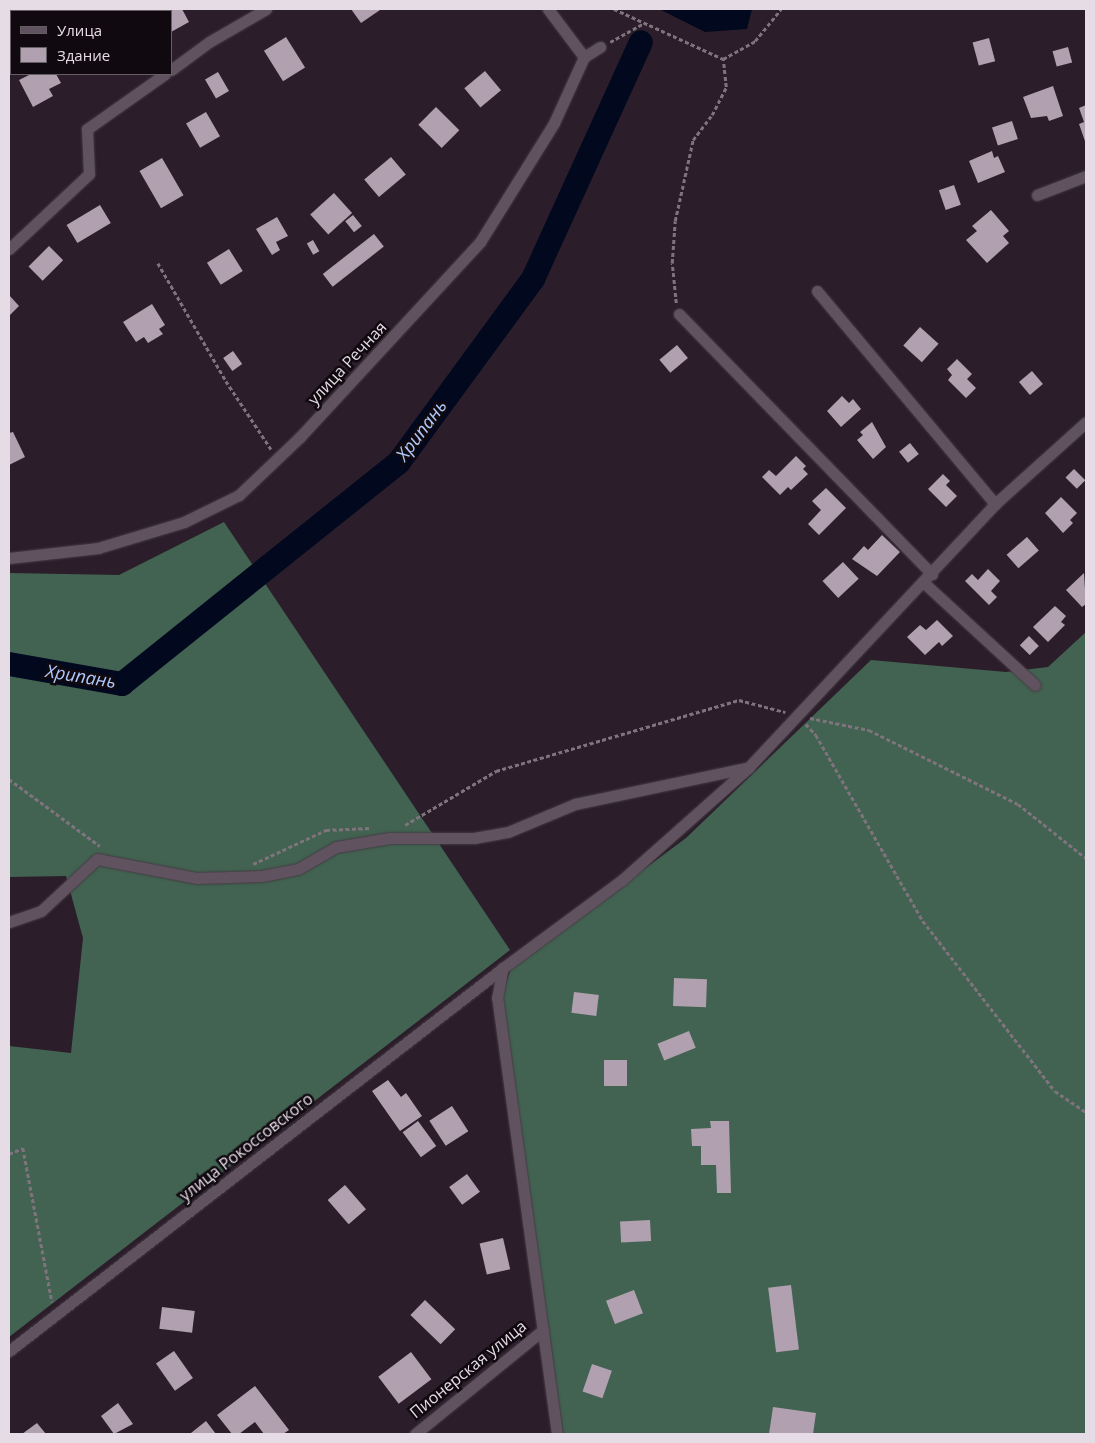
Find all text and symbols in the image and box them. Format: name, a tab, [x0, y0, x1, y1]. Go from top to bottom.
legend	[10, 10, 172, 75]
text: Улица	[57, 20, 102, 40]
text: Здание	[57, 45, 110, 65]
street label: улица Речная	[304, 317, 390, 409]
water label: Хрипань	[391, 395, 451, 465]
water label: Хрипань	[44, 660, 118, 692]
street label: улица Рокоссовского	[176, 1089, 316, 1205]
street label: Пионерская улица	[406, 1316, 530, 1422]

